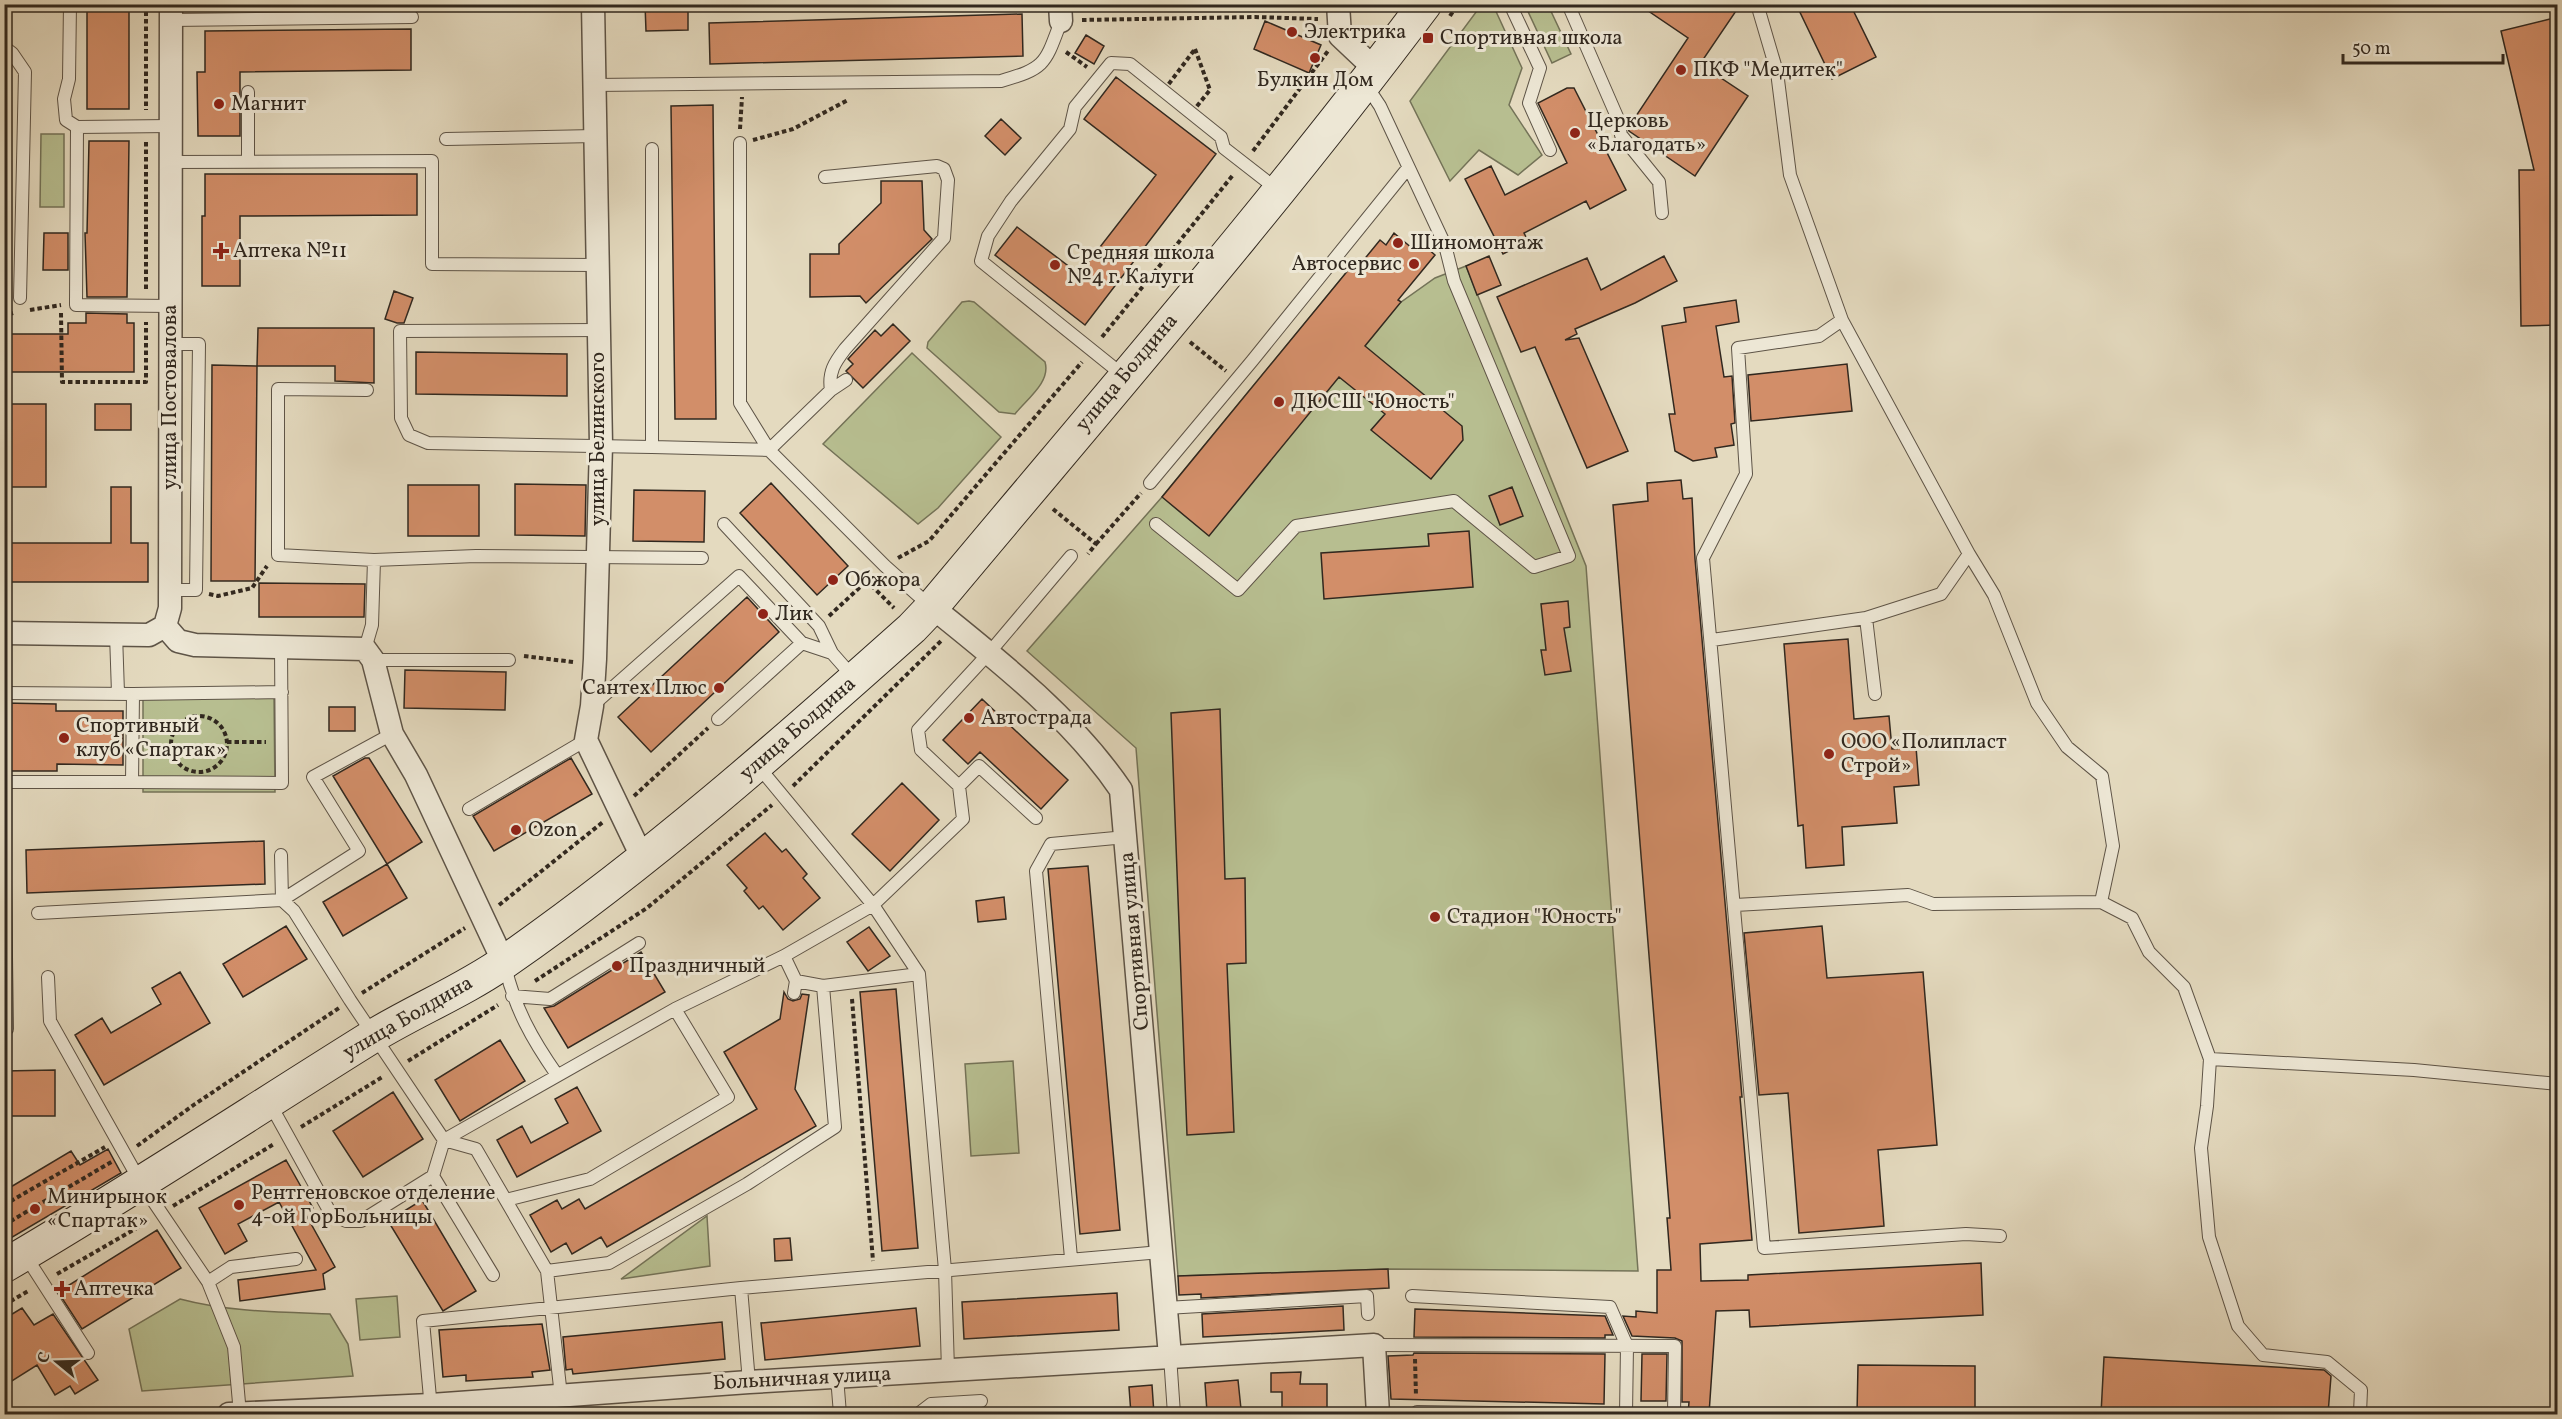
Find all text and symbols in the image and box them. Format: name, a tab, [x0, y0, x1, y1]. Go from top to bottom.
place label: Электрика	[1304, 18, 1407, 47]
place label: Спортивная школа	[1440, 24, 1623, 53]
marker: Электрика	[1285, 25, 1299, 39]
scale bar	[2343, 27, 2504, 65]
marker: Спортивная школа	[1421, 31, 1435, 45]
text: 50 m	[2352, 37, 2391, 62]
marker: Булкин Дом	[1308, 51, 1322, 65]
place label: ПКФ "Медитек"	[1693, 56, 1843, 85]
marker: ПКФ "Медитек"	[1674, 63, 1688, 77]
place label: Булкин Дом	[1257, 66, 1373, 95]
place label: Магнит	[231, 90, 307, 119]
marker: Магнит	[212, 97, 226, 111]
place label: Церковь «Благодать»	[1587, 107, 1706, 160]
marker: Церковь «Благодать»	[1568, 126, 1582, 140]
place label: Шиномонтаж	[1410, 229, 1544, 258]
marker: Шиномонтаж	[1391, 236, 1405, 250]
place label: Аптека №11	[233, 237, 347, 266]
place label: Средняя школа №4 г. Калуги	[1067, 239, 1215, 292]
marker: Аптека №11	[214, 244, 228, 258]
place label: Автосервис	[1291, 250, 1402, 279]
marker: Автосервис	[1407, 257, 1421, 271]
marker: Средняя школа №4 г. Калуги	[1048, 258, 1062, 272]
street label: улица Постовалова	[156, 304, 185, 490]
street label: улица Болдина	[1069, 308, 1185, 438]
street label: улица Белинского	[584, 352, 613, 526]
place label: ДЮСШ "Юность"	[1291, 388, 1455, 417]
marker: ДЮСШ "Юность"	[1272, 395, 1286, 409]
place label: Обжора	[845, 566, 921, 595]
marker: Обжора	[826, 573, 840, 587]
place label: Лик	[775, 600, 813, 629]
marker: Лик	[756, 607, 770, 621]
street label: улица Болдина	[733, 670, 863, 788]
place label: Сантех Плюс	[582, 674, 707, 703]
marker: Сантех Плюс	[712, 681, 726, 695]
place label: Автострада	[981, 704, 1092, 733]
marker: Автострада	[962, 711, 976, 725]
place label: Спортивный клуб «Спартак»	[76, 712, 226, 765]
place label: ООО «Полипласт Строй»	[1841, 728, 2007, 781]
marker: Спортивный клуб «Спартак»	[57, 731, 71, 745]
marker: ООО «Полипласт Строй»	[1822, 747, 1836, 761]
place label: Ozon	[528, 816, 578, 845]
marker: Ozon	[509, 823, 523, 837]
street label: Спортивная улица	[1113, 850, 1157, 1032]
place label: Стадион "Юность"	[1447, 903, 1622, 932]
marker: Стадион "Юность"	[1428, 910, 1442, 924]
place label: Праздничный	[629, 952, 766, 981]
marker: Праздничный	[610, 959, 624, 973]
street label: улица Болдина	[337, 969, 479, 1067]
place label: Рентгеновское отделение 4-ой ГорБольницы	[251, 1179, 495, 1232]
place label: Минирынок «Спартак»	[47, 1183, 167, 1236]
marker: Рентгеновское отделение 4-ой ГорБольницы	[232, 1198, 246, 1212]
marker: Минирынок «Спартак»	[28, 1202, 42, 1216]
place label: Аптечка	[74, 1275, 154, 1304]
marker: Аптечка	[55, 1282, 69, 1296]
north arrow	[27, 1332, 87, 1392]
text: С	[33, 1349, 57, 1366]
street label: Больничная улица	[712, 1360, 892, 1398]

